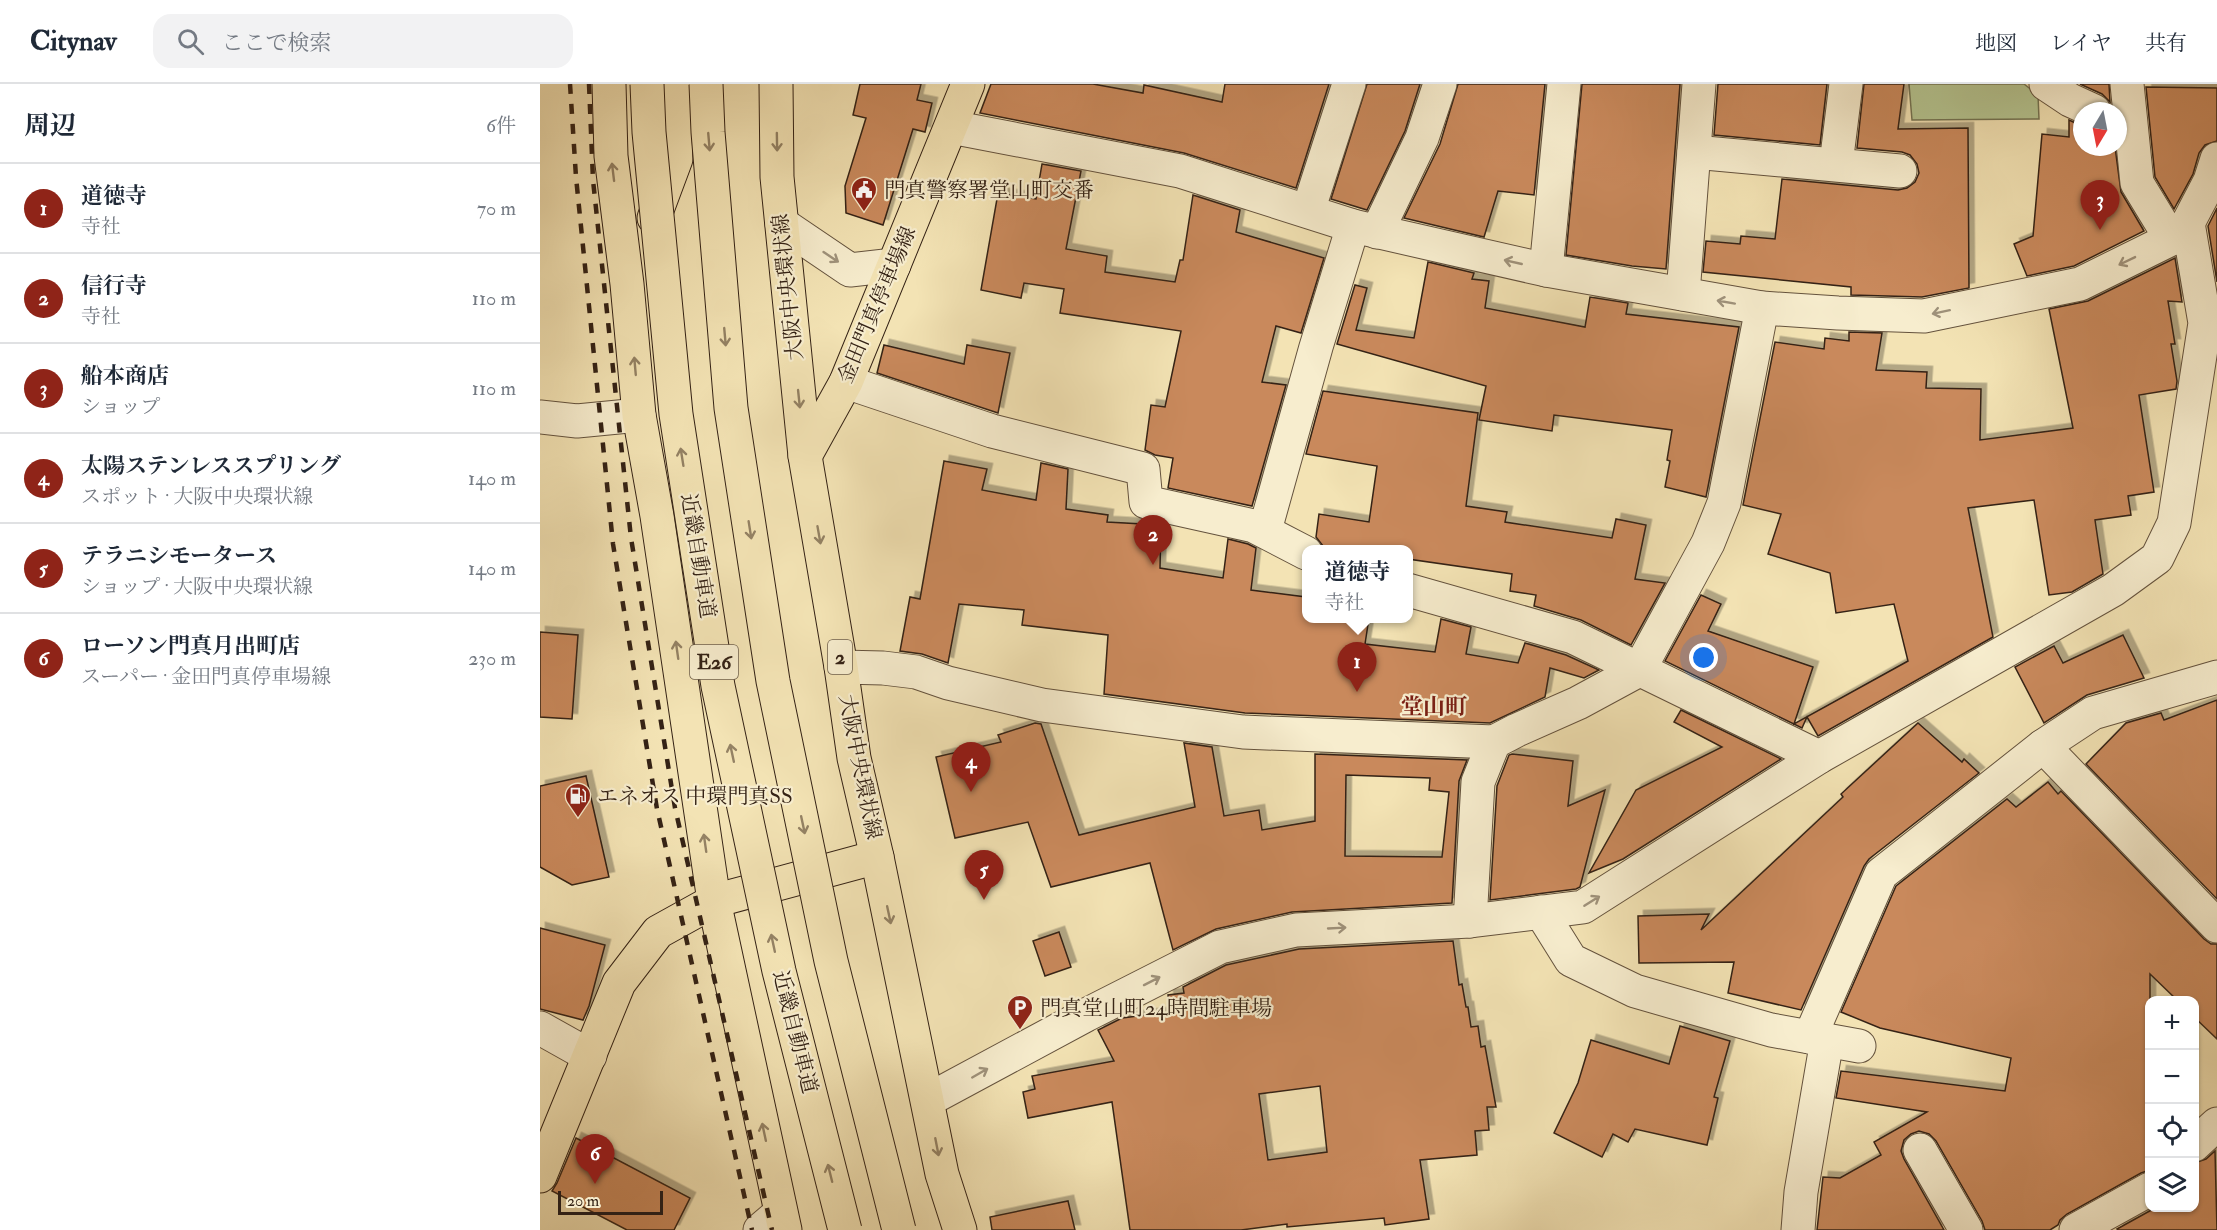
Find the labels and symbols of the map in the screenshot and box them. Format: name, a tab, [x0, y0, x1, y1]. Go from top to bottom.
north arrow	[2073, 102, 2127, 156]
one-way arrow	[704, 132, 715, 152]
one-way arrow	[771, 132, 783, 152]
one-way arrow	[607, 163, 618, 183]
public building icon: 門真警察署堂山町交番	[849, 175, 879, 213]
place label: 門真警察署堂山町交番	[884, 177, 1094, 204]
pin: 3	[2080, 180, 2120, 230]
street label: 大阪中央環状線	[767, 212, 809, 362]
street label: 金田門真停車場線	[832, 222, 922, 388]
one-way arrow	[822, 251, 838, 263]
one-way arrow	[2119, 255, 2137, 267]
one-way arrow	[1504, 256, 1524, 267]
one-way arrow	[1716, 296, 1736, 307]
one-way arrow	[1931, 307, 1951, 318]
one-way arrow	[720, 326, 731, 346]
one-way arrow	[629, 357, 640, 376]
one-way arrow	[794, 389, 805, 409]
one-way arrow	[677, 448, 688, 467]
street label: 近畿自動車道	[675, 492, 721, 620]
pin: 2	[1134, 516, 1172, 565]
one-way arrow	[745, 520, 756, 539]
one-way arrow	[813, 524, 824, 544]
road number: 2	[828, 640, 852, 674]
one-way arrow	[671, 641, 682, 661]
pin: 1	[1338, 642, 1376, 692]
your location	[1689, 643, 1718, 672]
road number: E26	[690, 645, 738, 679]
street label: 大阪中央環状線	[833, 692, 887, 842]
district label: 堂山町	[1401, 693, 1467, 721]
pin: 4	[952, 742, 990, 792]
one-way arrow	[726, 743, 737, 763]
fuel station icon: エネオス 中環門真SS	[563, 781, 593, 819]
place label: エネオス 中環門真SS	[597, 783, 793, 810]
one-way arrow	[798, 815, 809, 835]
one-way arrow	[700, 834, 711, 853]
pin: 5	[964, 850, 1004, 900]
one-way arrow	[1583, 895, 1600, 907]
one-way arrow	[884, 904, 895, 924]
one-way arrow	[1326, 922, 1346, 933]
one-way arrow	[767, 934, 778, 954]
street label: 近畿自動車道	[767, 968, 823, 1096]
one-way arrow	[1142, 975, 1160, 986]
parking icon: 門真堂山町24時間駐車場	[1005, 993, 1035, 1031]
place label: 門真堂山町24時間駐車場	[1040, 995, 1272, 1022]
one-way arrow	[971, 1067, 988, 1079]
one-way arrow	[758, 1123, 769, 1142]
pin: 6	[576, 1134, 614, 1184]
one-way arrow	[932, 1136, 943, 1156]
one-way arrow	[824, 1164, 836, 1183]
scale bar	[558, 1188, 663, 1216]

